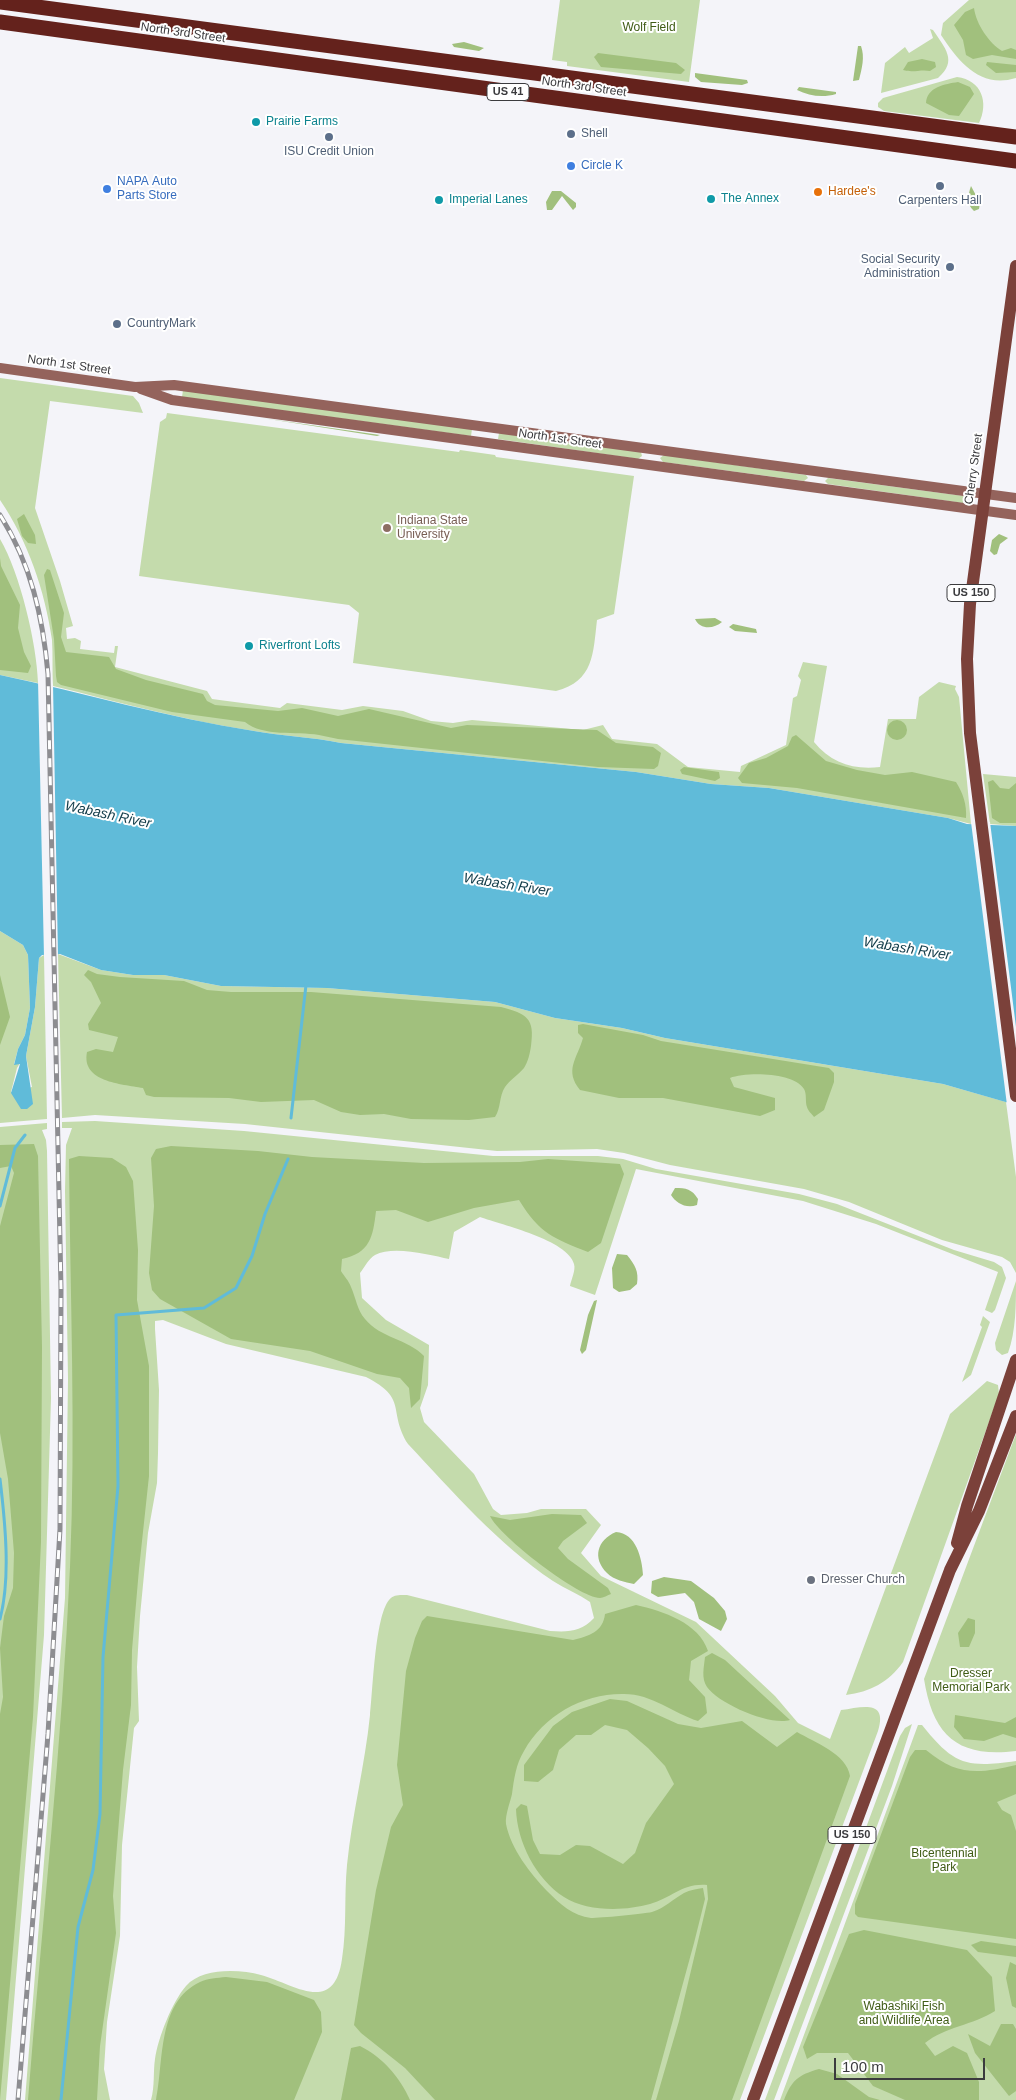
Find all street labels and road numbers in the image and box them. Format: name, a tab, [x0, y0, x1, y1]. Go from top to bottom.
street label: North 3rd Street	[140, 20, 226, 46]
street label: North 3rd Street	[541, 74, 627, 100]
road number: US 41	[487, 84, 529, 100]
street label: North 1st Street	[26, 352, 112, 378]
street label: North 1st Street	[517, 426, 603, 452]
street label: Cherry Street	[962, 433, 986, 505]
road number: US 150	[947, 584, 995, 602]
road number: US 150	[828, 1826, 876, 1844]

